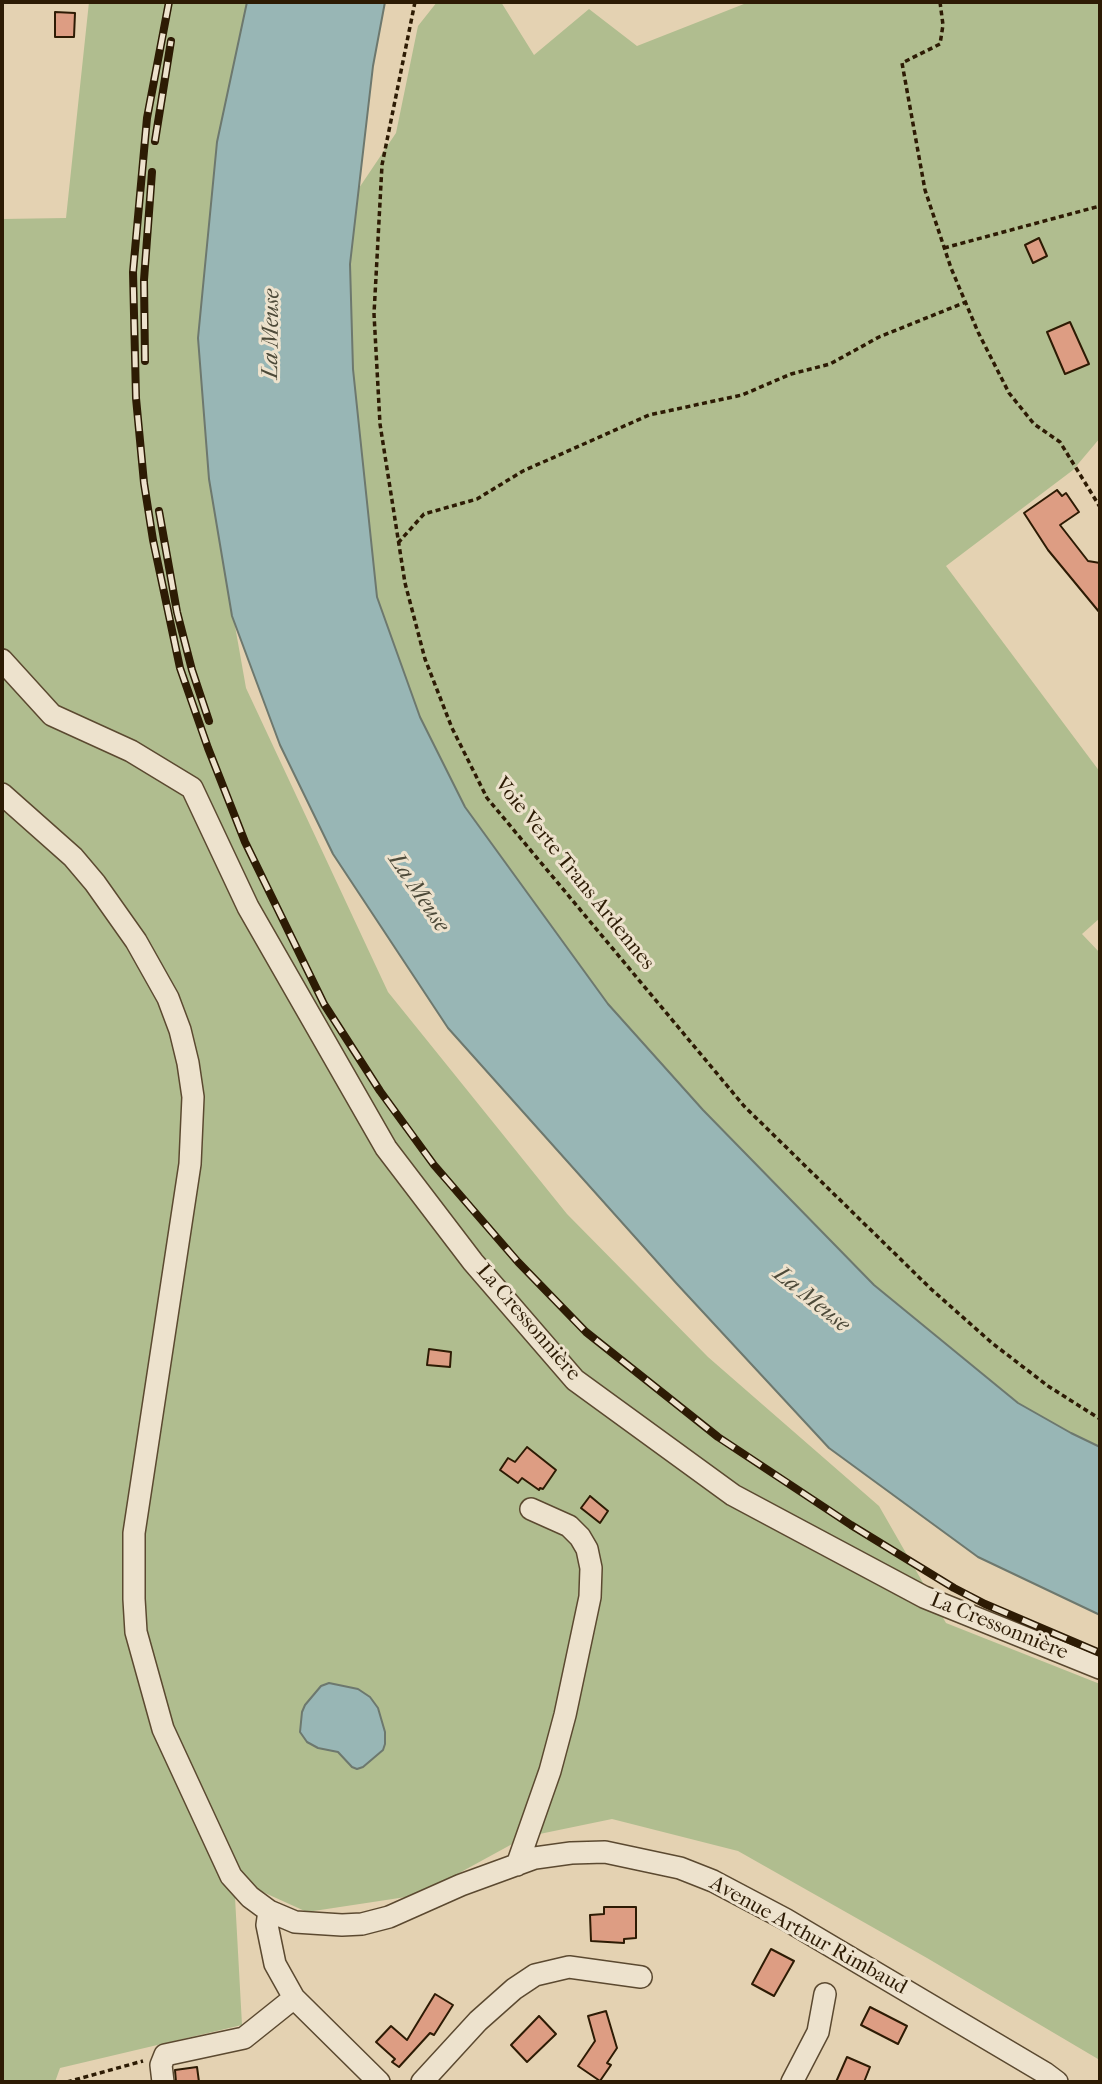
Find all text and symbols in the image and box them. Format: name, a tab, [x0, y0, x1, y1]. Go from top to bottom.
water label: La Meuse	[257, 289, 287, 379]
street label: Voie Verte Trans Ardennes	[489, 773, 659, 975]
water label: La Meuse	[381, 848, 455, 938]
street label: La Cressonnière	[471, 1260, 585, 1386]
water label: La Meuse	[767, 1261, 855, 1339]
street label: La Cressonnière	[926, 1588, 1072, 1666]
street label: Avenue Arthur Rimbaud	[705, 1871, 911, 2001]

